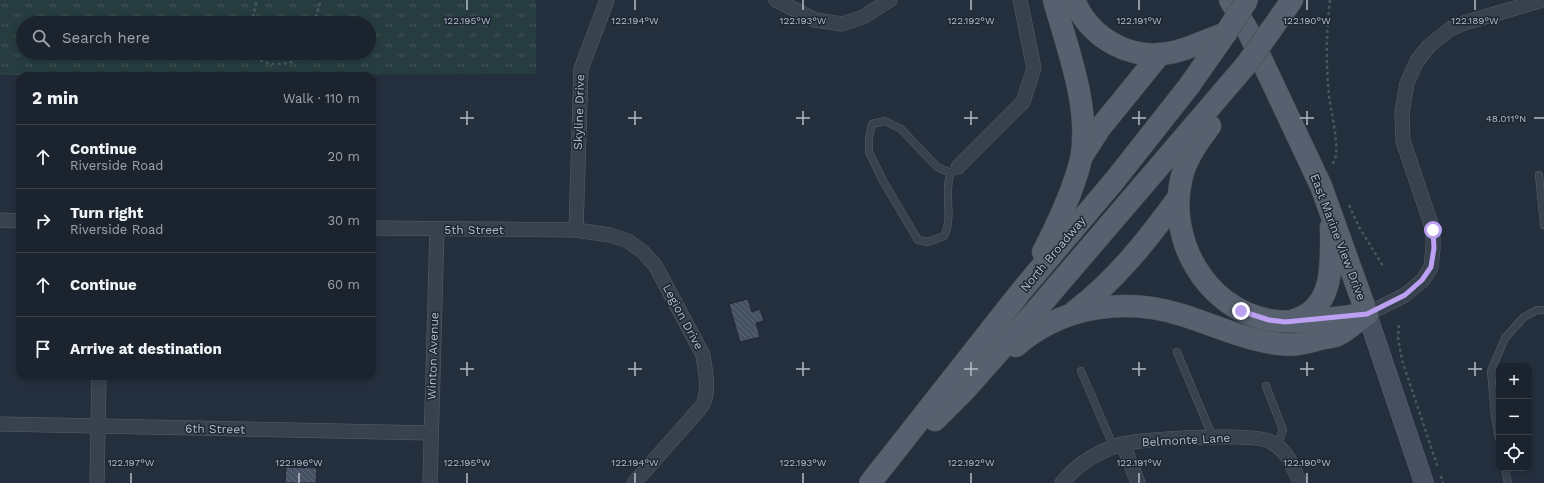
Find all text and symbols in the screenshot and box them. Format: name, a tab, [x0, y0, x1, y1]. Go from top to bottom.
text: 122.195°W	[443, 15, 491, 26]
text: 122.194°W	[611, 15, 659, 26]
text: 122.193°W	[780, 15, 827, 26]
text: 122.192°W	[947, 15, 995, 26]
text: 122.191°W	[1116, 15, 1162, 26]
text: 122.190°W	[1283, 15, 1331, 26]
text: 122.189°W	[1451, 15, 1499, 26]
search box	[16, 16, 376, 60]
icon: search	[30, 27, 52, 49]
text: Search here	[62, 29, 150, 47]
street label: Skyline Drive	[571, 74, 587, 150]
text: 2 min	[32, 88, 78, 108]
text: Walk · 110 m	[283, 91, 360, 106]
text: 48.011°N	[1486, 113, 1526, 124]
text: Continue	[70, 140, 137, 158]
icon: ahead	[32, 146, 54, 168]
text: 20 m	[328, 149, 360, 164]
text: Riverside Road	[70, 158, 163, 173]
street label: East Marine View Drive	[1307, 172, 1369, 302]
text: Turn right	[70, 204, 143, 222]
icon: right	[32, 210, 54, 232]
text: 30 m	[328, 213, 360, 228]
street label: North Broadway	[1018, 213, 1089, 294]
route start	[1424, 221, 1442, 239]
text: Riverside Road	[70, 222, 163, 237]
street label: 5th Street	[444, 223, 504, 237]
icon: ahead	[32, 274, 54, 296]
text: Continue	[70, 276, 137, 294]
text: 60 m	[327, 277, 360, 292]
street label: Legion Drive	[660, 282, 706, 352]
route end	[1232, 302, 1250, 320]
street label: Winton Avenue	[424, 312, 442, 400]
icon: arrive	[32, 338, 54, 360]
text: Arrive at destination	[70, 340, 222, 358]
map controls	[1496, 363, 1532, 471]
button: +	[1496, 363, 1532, 399]
button: −	[1496, 399, 1532, 435]
street label: 6th Street	[185, 421, 245, 437]
street label: Belmonte Lane	[1141, 431, 1231, 449]
button: locate	[1496, 435, 1532, 471]
text: 122.197°W	[108, 457, 155, 468]
text: 122.196°W	[275, 457, 323, 468]
text: 122.195°W	[443, 457, 491, 468]
text: 122.194°W	[611, 457, 659, 468]
text: 122.193°W	[780, 457, 827, 468]
text: 122.192°W	[947, 457, 995, 468]
text: 122.191°W	[1116, 457, 1162, 468]
text: 122.190°W	[1283, 457, 1331, 468]

